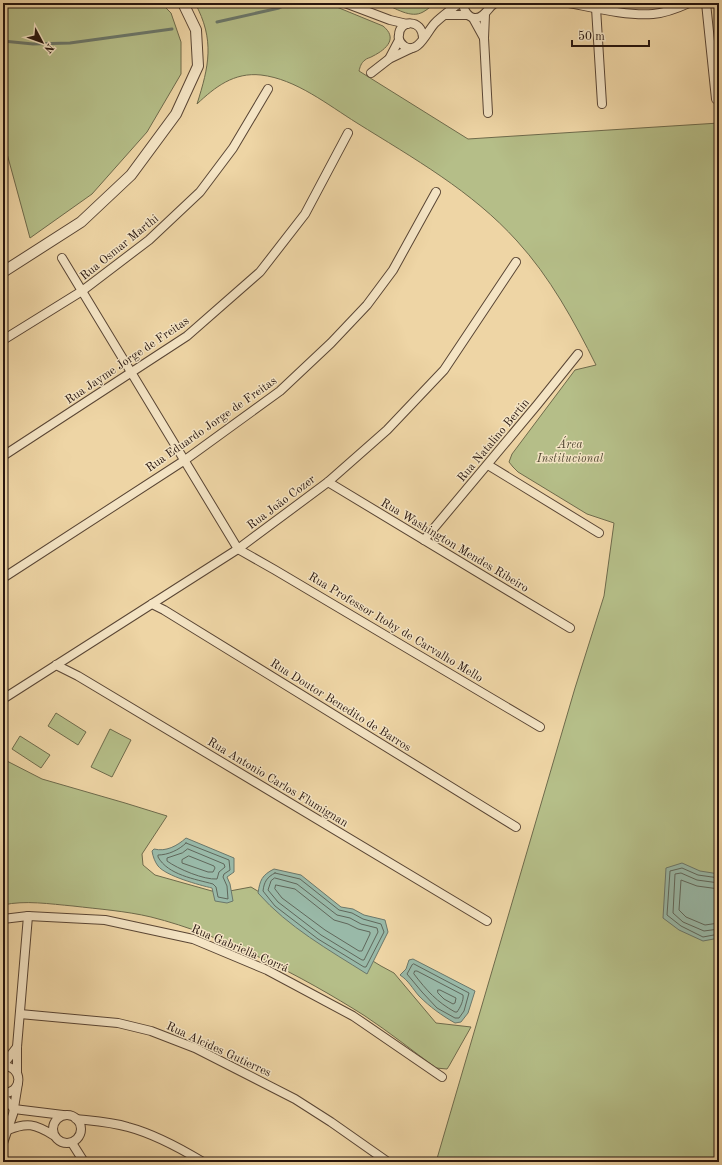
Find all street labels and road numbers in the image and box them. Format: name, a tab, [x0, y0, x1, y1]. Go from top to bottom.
street label: Rua Osmar Marthi	[78, 213, 161, 283]
street label: Rua Jayme Jorge de Freitas	[64, 315, 192, 407]
street label: Rua Eduardo Jorge de Freitas	[144, 375, 279, 475]
street label: Rua Natalino Bertin	[456, 396, 532, 485]
street label: Rua João Cozer	[245, 473, 318, 532]
street label: Rua Washington Mendes Ribeiro	[379, 497, 530, 595]
street label: Rua Professor Itoby de Carvalho Mello	[306, 571, 485, 685]
street label: Rua Doutor Benedito de Barros	[268, 657, 413, 754]
street label: Rua Antonio Carlos Flumignan	[205, 736, 350, 830]
street label: Rua Gabriella Corrá	[189, 923, 290, 975]
street label: Rua Alcides Gutierres	[164, 1020, 273, 1079]

